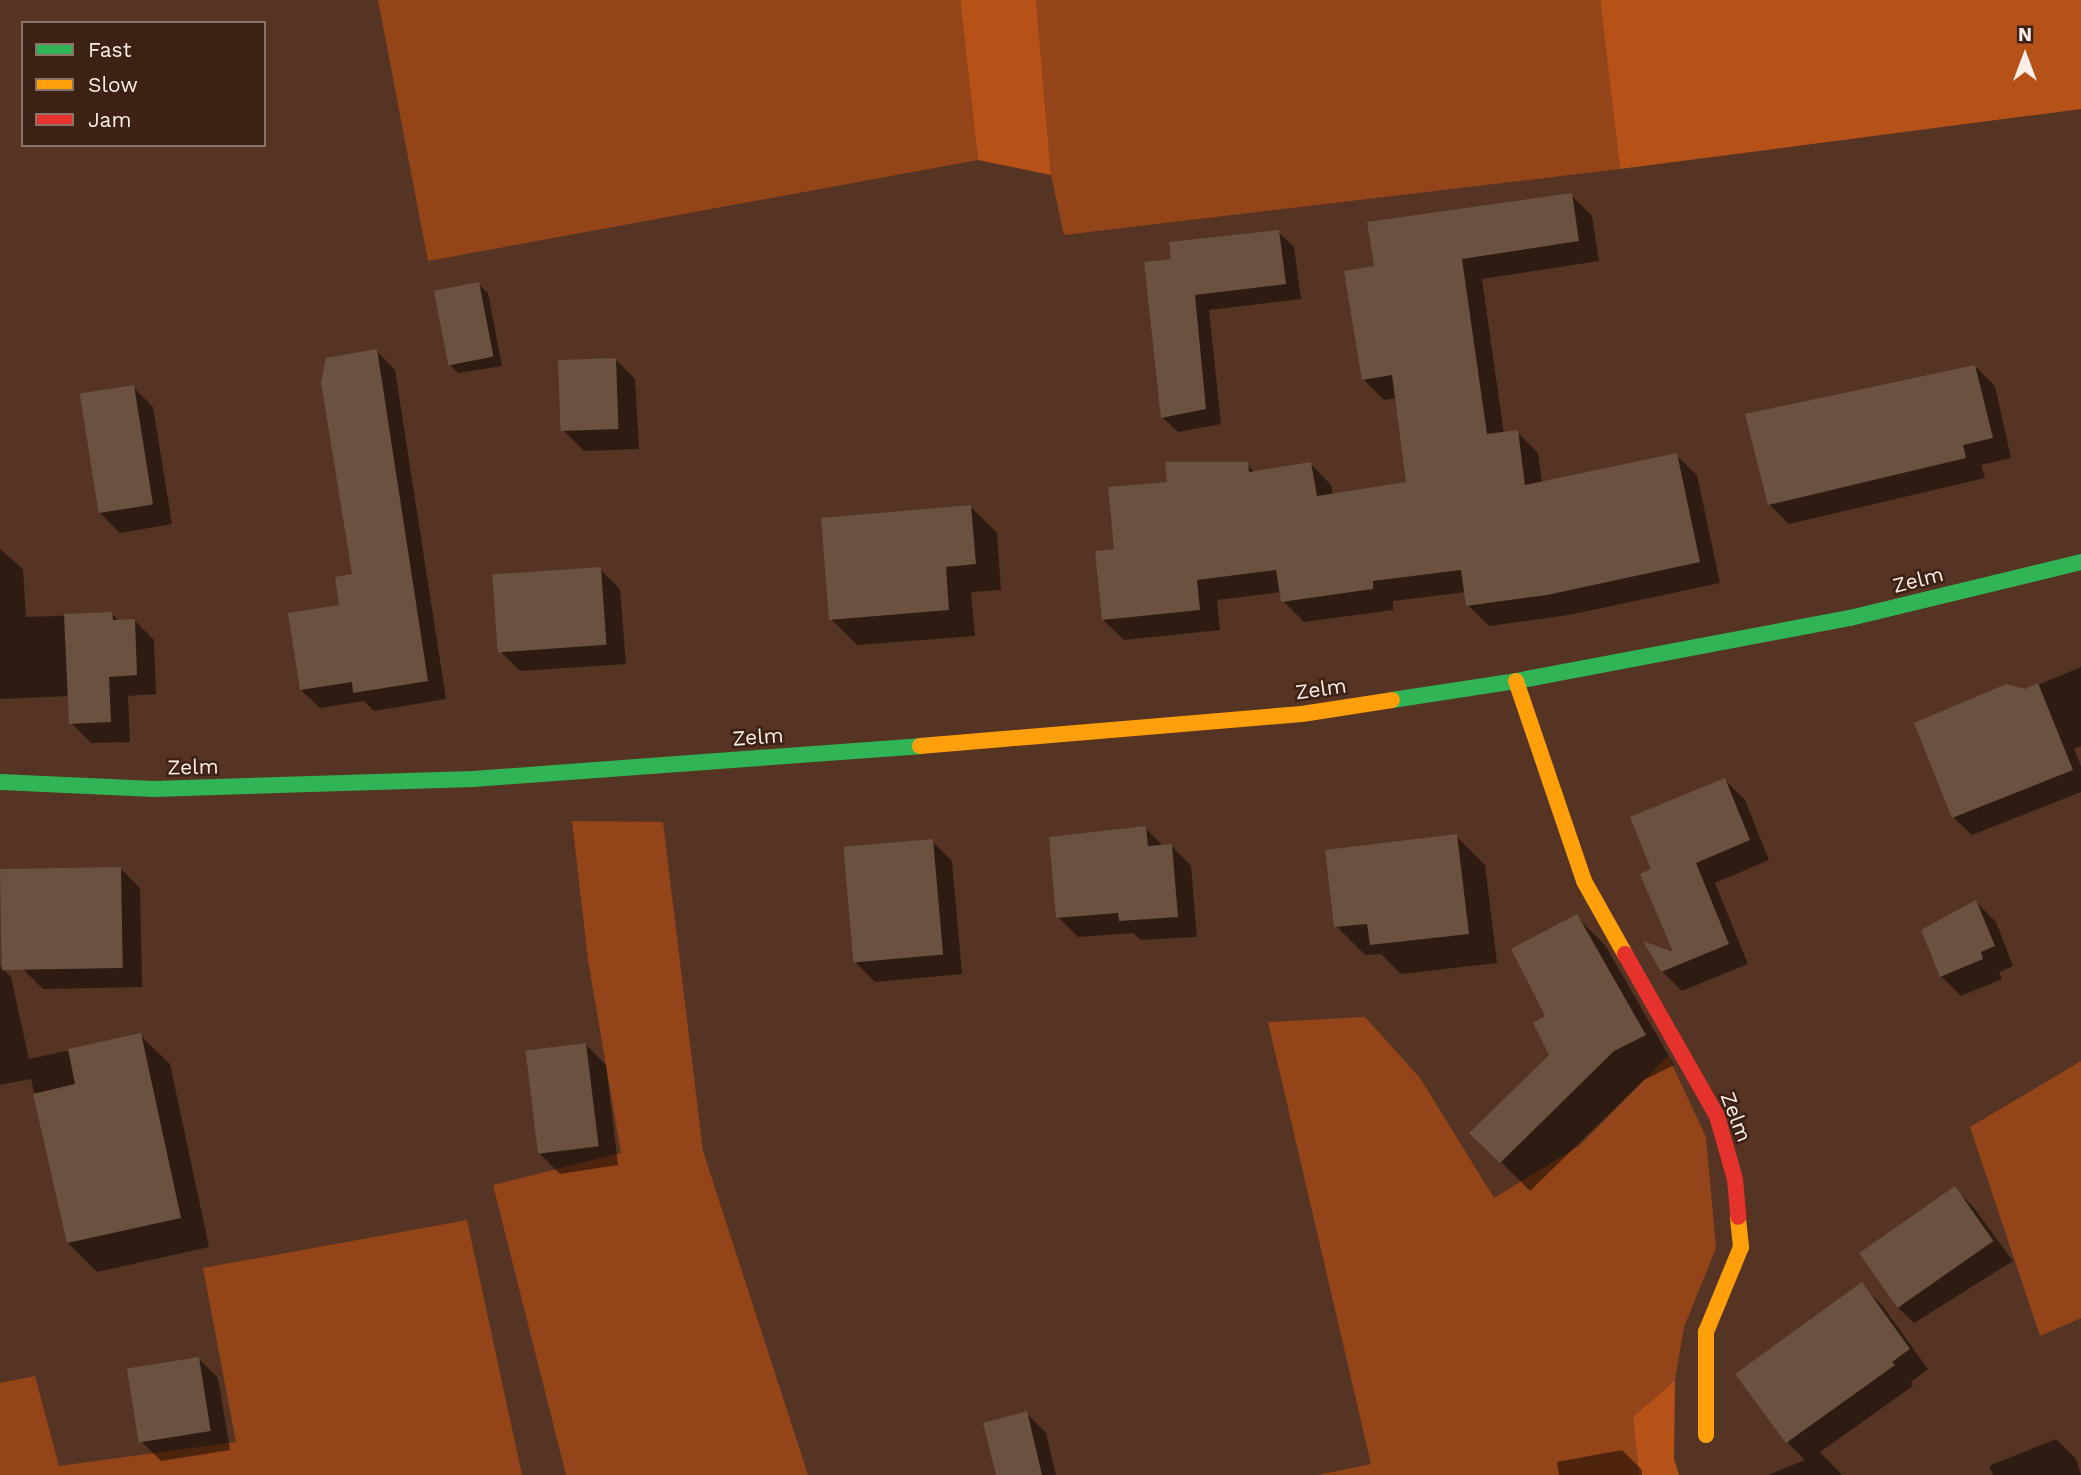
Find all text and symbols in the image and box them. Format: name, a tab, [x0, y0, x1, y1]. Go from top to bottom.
legend	[21, 21, 266, 147]
north arrow	[1990, 21, 2060, 91]
text: N	[2018, 23, 2032, 46]
text: Fast	[88, 37, 132, 62]
text: Slow	[88, 72, 138, 97]
text: Jam	[88, 107, 131, 132]
street label: Zelm	[1890, 562, 1946, 598]
street label: Zelm	[1294, 673, 1348, 705]
street label: Zelm	[732, 723, 784, 751]
street label: Zelm	[167, 754, 219, 780]
street label: Zelm	[1715, 1089, 1757, 1145]

